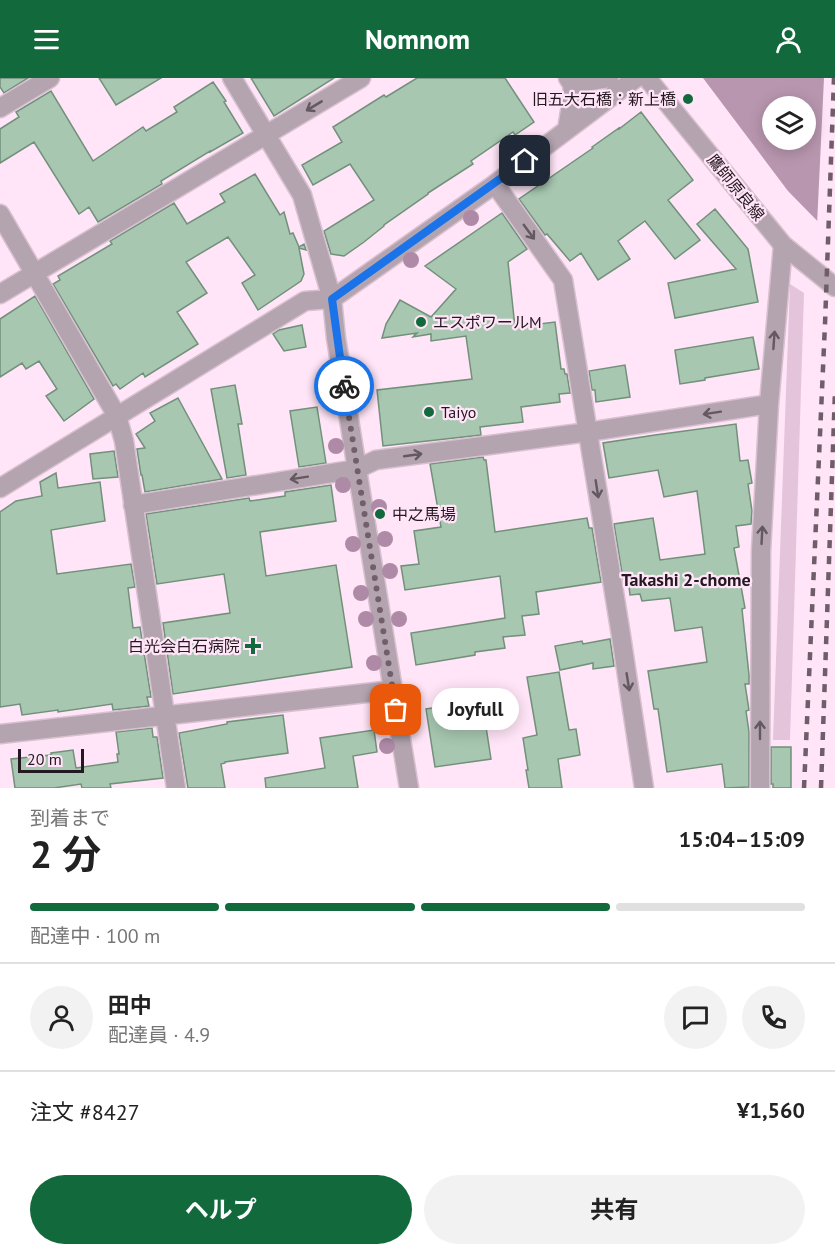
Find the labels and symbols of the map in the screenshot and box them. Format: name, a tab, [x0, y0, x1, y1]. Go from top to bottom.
place label: 旧五大石橋：新上橋	[532, 89, 676, 109]
marker: 旧五大石橋：新上橋	[681, 92, 695, 106]
one-way arrow	[306, 100, 323, 112]
pin	[499, 135, 550, 186]
street label: 鷹師原良線	[703, 150, 769, 224]
one-way arrow	[523, 223, 535, 240]
place label: エスポワールM	[433, 312, 542, 332]
marker: エスポワールM	[414, 315, 428, 329]
one-way arrow	[769, 330, 780, 350]
courier	[314, 356, 374, 416]
place label: Taiyo	[441, 402, 476, 422]
marker: Taiyo	[422, 405, 436, 419]
one-way arrow	[702, 407, 722, 418]
one-way arrow	[402, 449, 422, 460]
one-way arrow	[289, 473, 309, 484]
one-way arrow	[592, 479, 603, 499]
place label: 中之馬場	[392, 504, 456, 524]
marker: 中之馬場	[373, 507, 387, 521]
one-way arrow	[757, 525, 768, 545]
district label: Takashi 2-chome	[621, 568, 751, 591]
place label: 白光会白石病院	[128, 636, 240, 656]
marker: 白光会白石病院	[244, 637, 262, 655]
one-way arrow	[623, 672, 634, 691]
pin	[370, 684, 421, 735]
callout: Joyfull	[432, 689, 519, 731]
one-way arrow	[754, 720, 766, 740]
scale bar	[18, 746, 84, 774]

